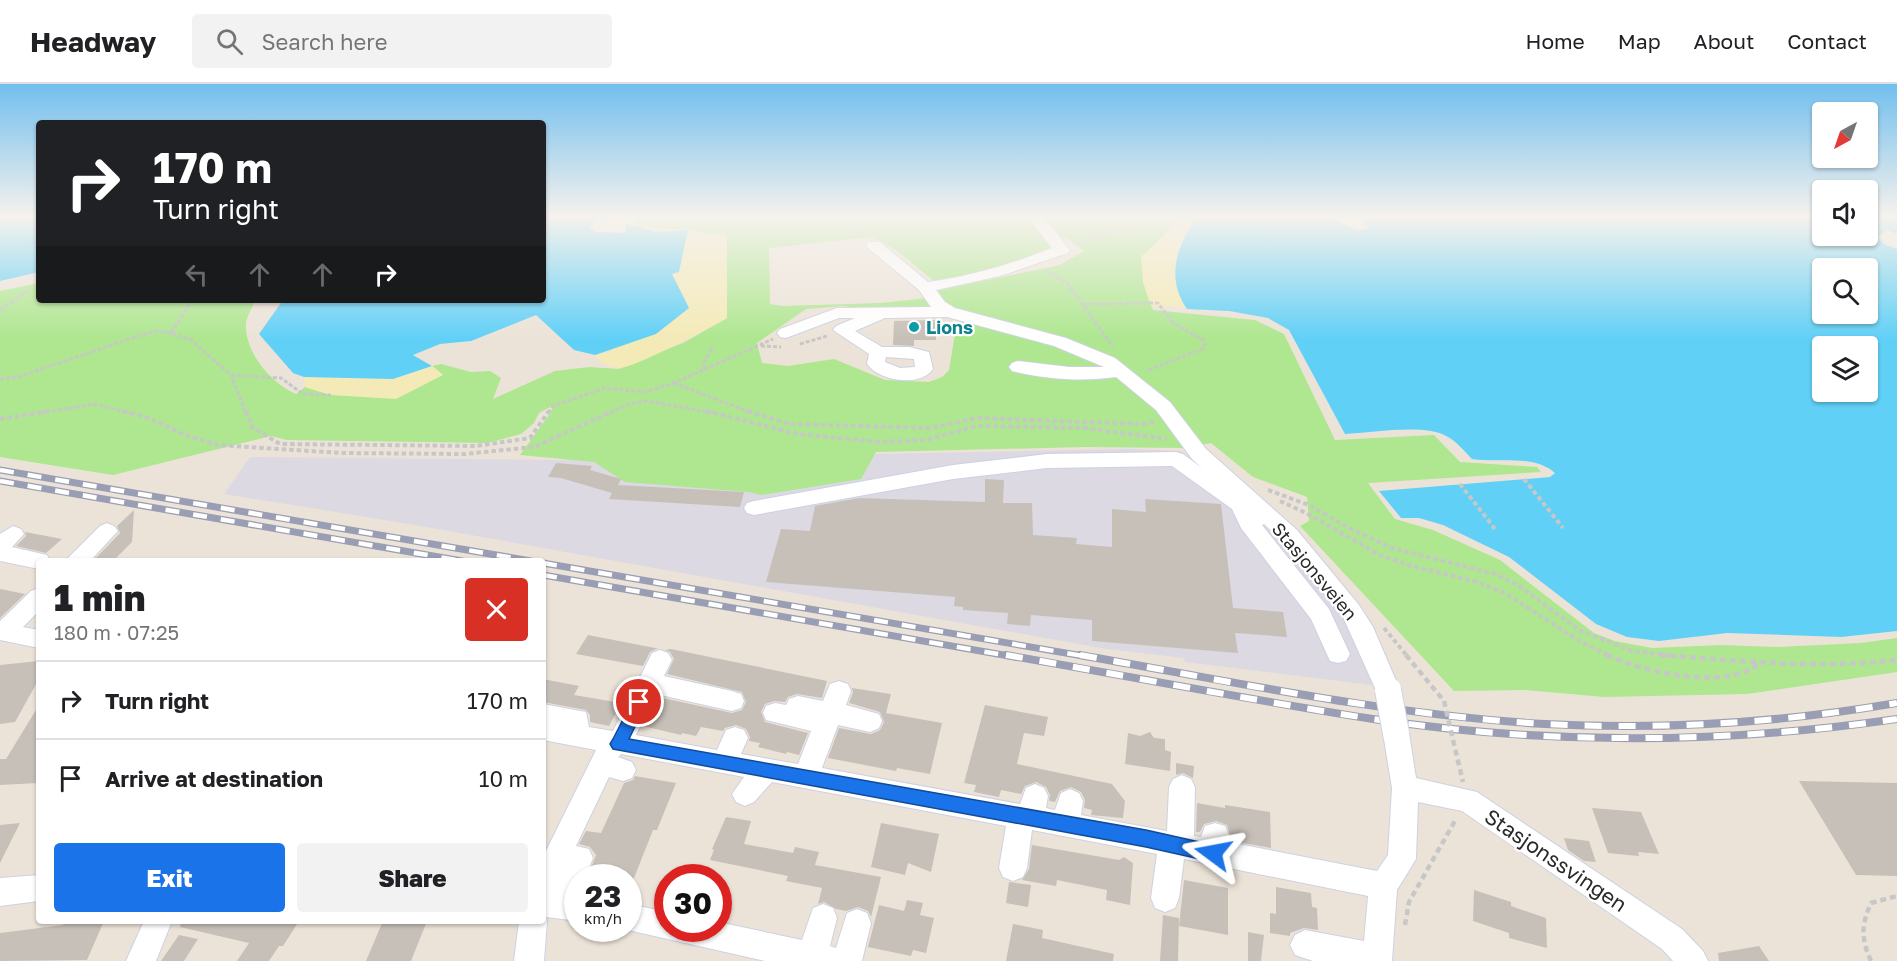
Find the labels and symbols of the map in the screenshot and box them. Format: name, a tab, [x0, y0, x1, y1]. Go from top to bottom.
north arrow	[1812, 102, 1878, 168]
place label: Lions	[926, 316, 973, 338]
marker: Lions	[907, 320, 921, 334]
street label: Stasjonsveien	[1268, 518, 1362, 624]
pin	[613, 676, 664, 727]
street label: Stasjonssvingen	[1480, 803, 1632, 917]
position arrow	[1181, 821, 1245, 885]
speed limit sign: 30	[654, 864, 732, 942]

